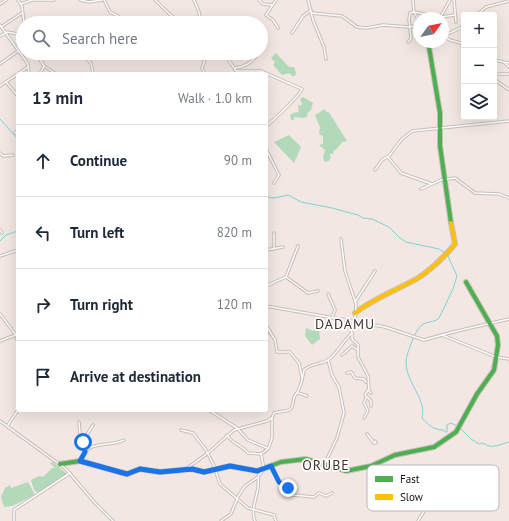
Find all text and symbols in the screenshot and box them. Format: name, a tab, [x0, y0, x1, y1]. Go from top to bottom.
north arrow	[413, 12, 449, 48]
map controls	[461, 12, 497, 120]
button: +	[461, 12, 497, 48]
search box	[16, 16, 268, 60]
icon: search	[30, 27, 52, 49]
text: Search here	[62, 29, 138, 48]
button: −	[461, 48, 497, 84]
button: layers	[461, 84, 497, 120]
text: 13 min	[32, 87, 83, 109]
text: Walk · 1.0 km	[178, 90, 252, 107]
icon: ahead	[32, 150, 54, 172]
text: Continue	[70, 151, 127, 170]
text: 90 m	[224, 152, 252, 169]
icon: left	[32, 222, 54, 244]
text: Turn left	[70, 223, 124, 242]
text: 820 m	[217, 224, 252, 241]
icon: right	[32, 294, 54, 316]
text: Turn right	[70, 295, 133, 314]
text: 120 m	[217, 296, 252, 313]
district label: DADAMU	[315, 315, 375, 333]
icon: arrive	[32, 366, 54, 388]
text: Arrive at destination	[70, 367, 201, 386]
route start	[74, 433, 92, 451]
district label: ORUBE	[302, 456, 350, 474]
legend	[367, 465, 499, 511]
text: Fast	[400, 472, 420, 486]
route end	[279, 479, 297, 497]
text: Slow	[400, 490, 423, 504]

